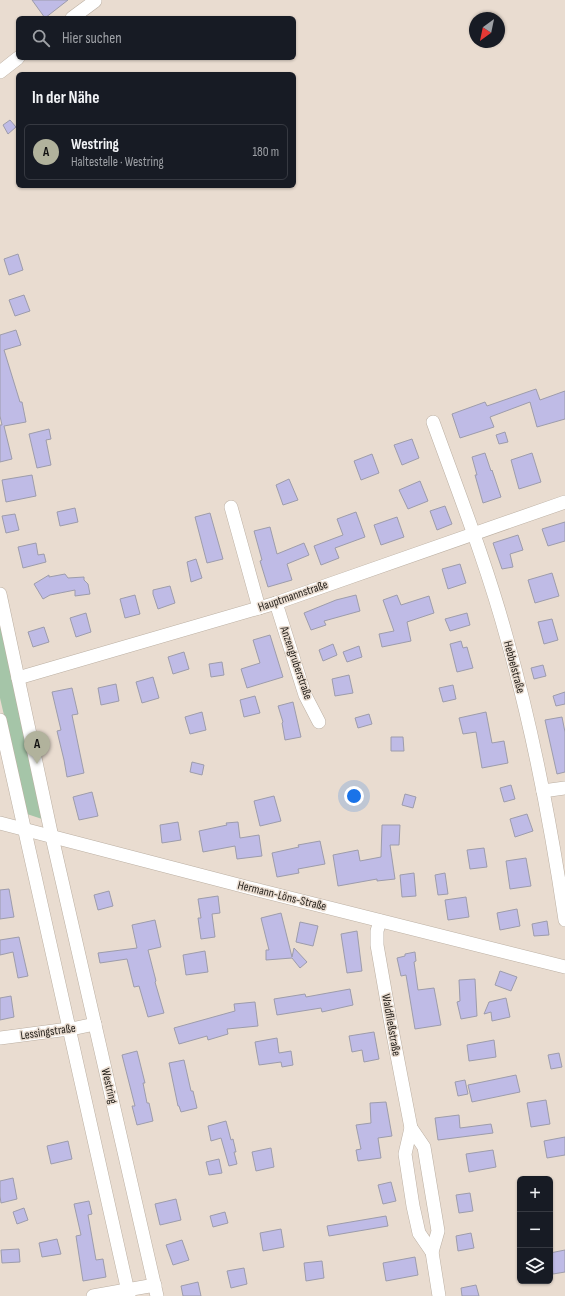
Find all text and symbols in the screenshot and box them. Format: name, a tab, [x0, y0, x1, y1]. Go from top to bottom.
north arrow	[469, 12, 505, 48]
search box	[16, 16, 296, 60]
icon: search	[30, 27, 52, 49]
text: Hier suchen	[62, 29, 122, 48]
text: In der Nähe	[32, 88, 99, 108]
text: Westring	[71, 135, 119, 154]
text: A	[43, 144, 49, 160]
text: 180 m	[253, 144, 279, 160]
text: Haltestelle · Westring	[71, 154, 164, 170]
street label: Hauptmannstraße	[256, 577, 330, 615]
street label: Anzengruberstraße	[276, 623, 316, 702]
street label: Hebbelstraße	[500, 639, 528, 695]
pin: A	[24, 731, 50, 764]
your location	[344, 786, 364, 806]
street label: Hermann-Löns-Straße	[236, 878, 328, 914]
street label: Waldfließstraße	[378, 993, 404, 1057]
street label: Lessingstraße	[19, 1021, 77, 1043]
street label: Westring	[98, 1067, 120, 1105]
map controls	[517, 1176, 553, 1284]
button: +	[517, 1176, 553, 1212]
button: −	[517, 1212, 553, 1248]
button: layers	[517, 1248, 553, 1284]

